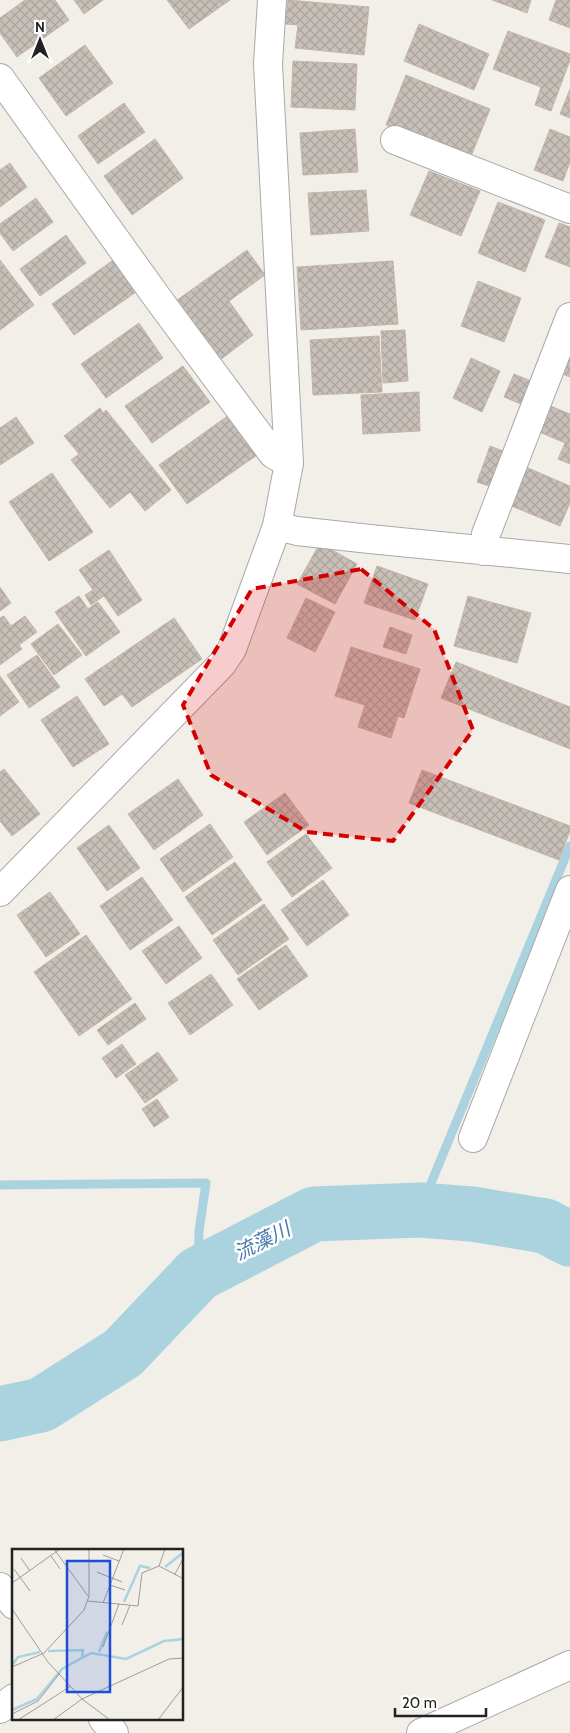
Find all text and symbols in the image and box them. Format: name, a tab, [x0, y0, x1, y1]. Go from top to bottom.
north arrow	[15, 15, 65, 65]
text: N	[35, 18, 45, 36]
water label: 流藻川	[230, 1216, 296, 1265]
inset map	[12, 1549, 184, 1720]
scale bar	[395, 1686, 486, 1718]
text: 20 m	[402, 1694, 437, 1712]

